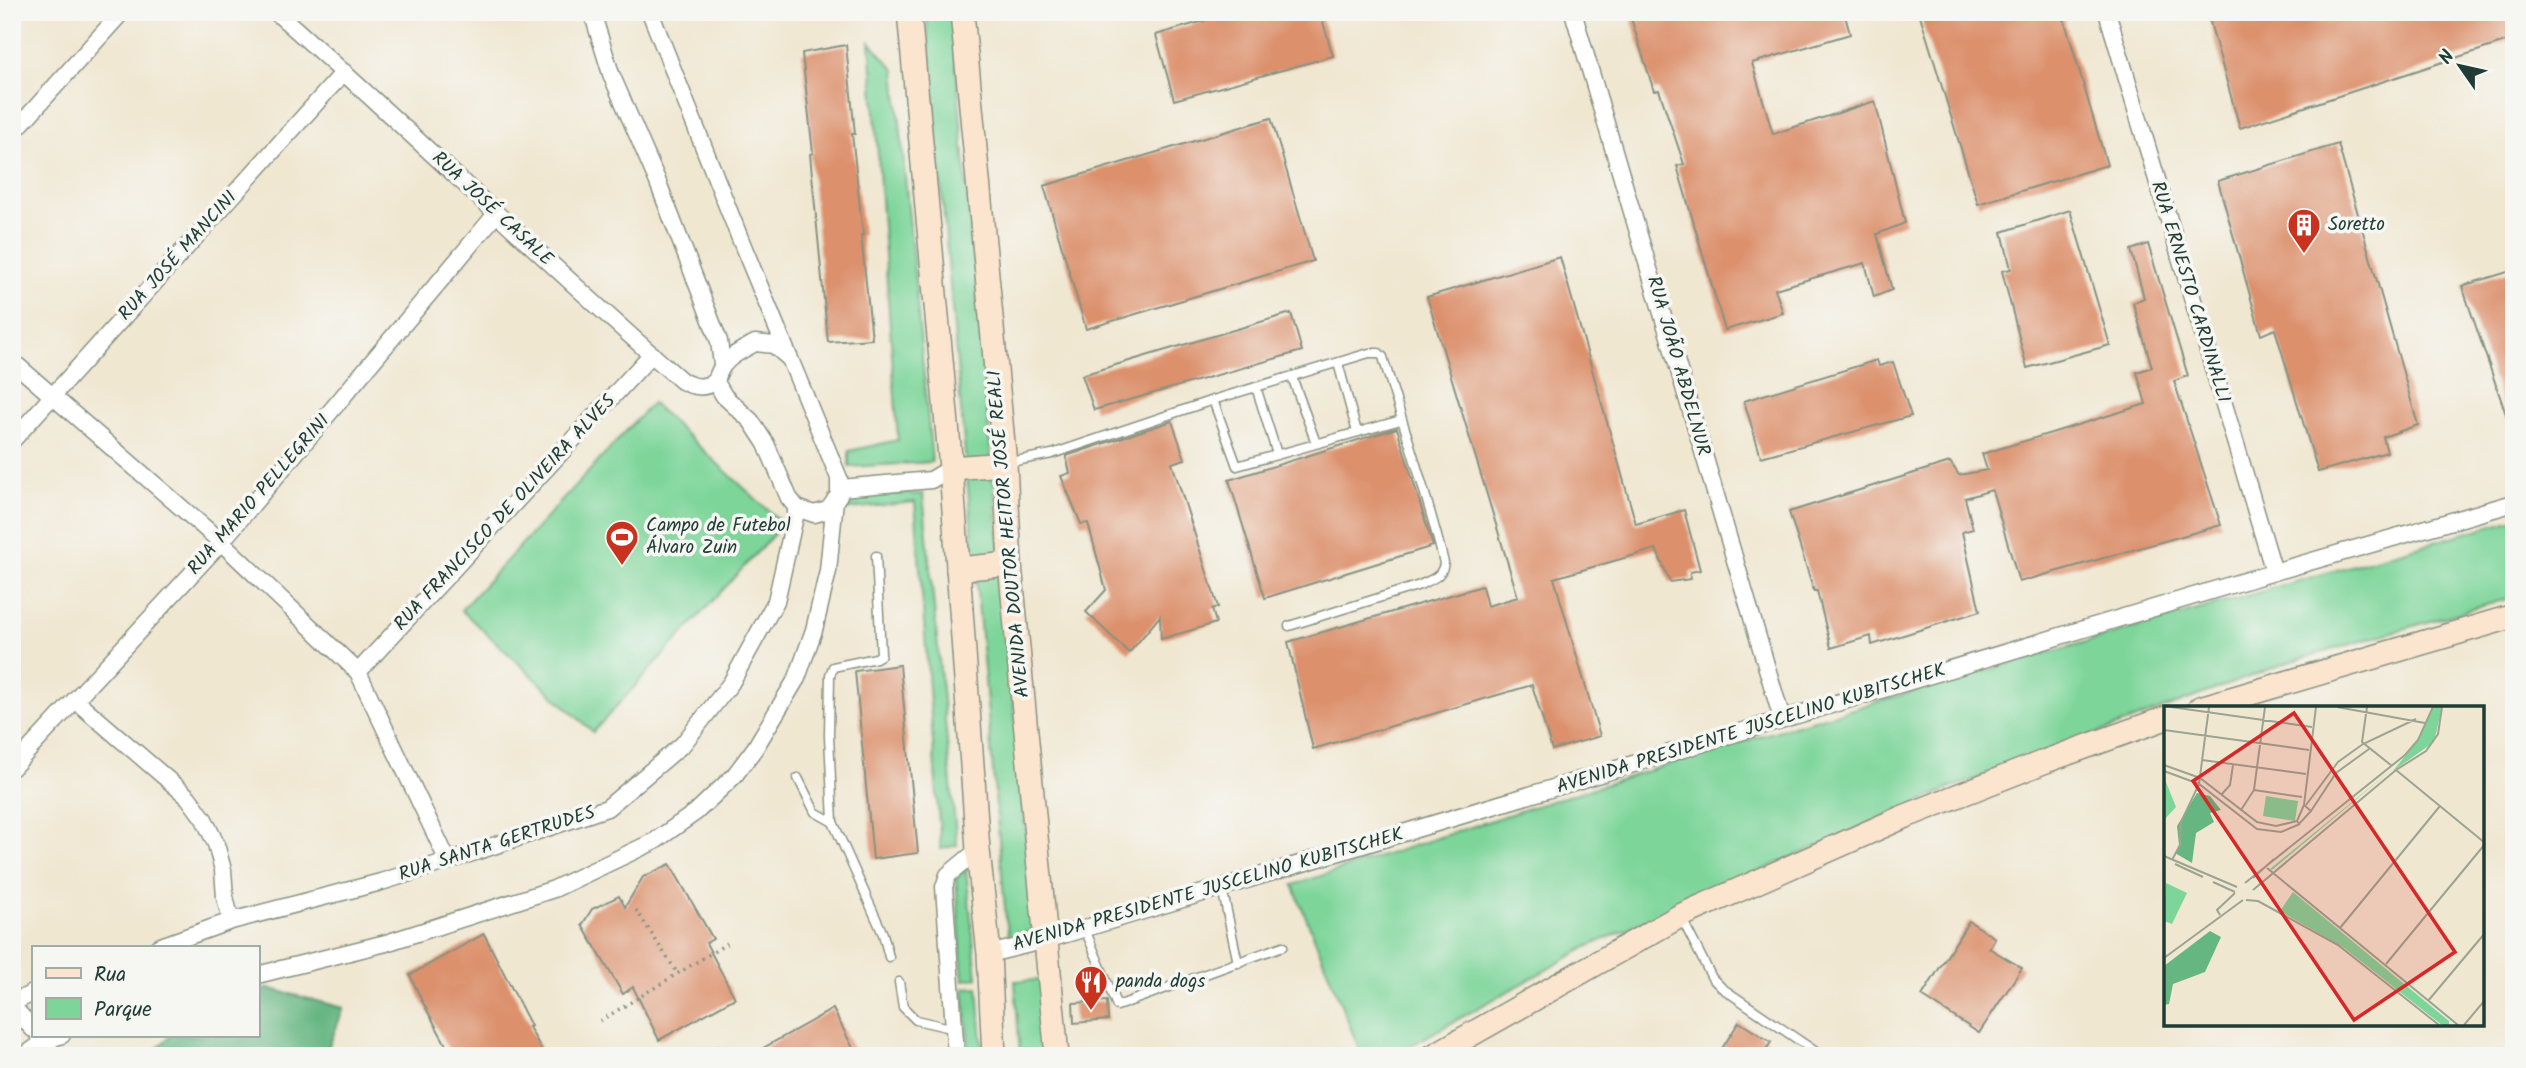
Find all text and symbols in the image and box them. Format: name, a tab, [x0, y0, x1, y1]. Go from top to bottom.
north arrow	[2424, 32, 2494, 102]
text: N	[2432, 44, 2463, 71]
street label: RUA JOSÉ CASALE	[424, 144, 560, 274]
street label: RUA ERNESTO CARDINALLI	[2142, 177, 2238, 407]
street label: RUA JOSÉ MANCINI	[111, 184, 245, 328]
building icon: Soretto	[2285, 206, 2323, 255]
place label: Soretto	[2328, 210, 2385, 240]
street label: RUA JOÃO ABDELNUR	[1638, 273, 1718, 459]
street label: AVENIDA DOUTOR HEITOR JOSÉ REALI	[980, 369, 1038, 699]
street label: RUA FRANCISCO DE OLIVEIRA ALVES	[387, 388, 623, 638]
street label: RUA MARIO PELLEGRINI	[180, 408, 338, 582]
place label: Campo de Futebol Álvaro Zuin	[646, 511, 791, 563]
sports icon: Campo de Futebol Álvaro Zuin	[603, 518, 641, 567]
street label: AVENIDA PRESIDENTE JUSCELINO KUBITSCHEK	[1553, 655, 1950, 803]
inset map	[2164, 706, 2484, 1026]
street label: RUA SANTA GERTRUDES	[395, 798, 599, 890]
street label: AVENIDA PRESIDENTE JUSCELINO KUBITSCHEK	[1009, 820, 1408, 960]
legend	[32, 946, 259, 1036]
text: Rua	[94, 959, 126, 992]
restaurant icon: panda dogs	[1072, 963, 1110, 1012]
place label: panda dogs	[1115, 967, 1205, 997]
text: Parque	[94, 994, 152, 1027]

